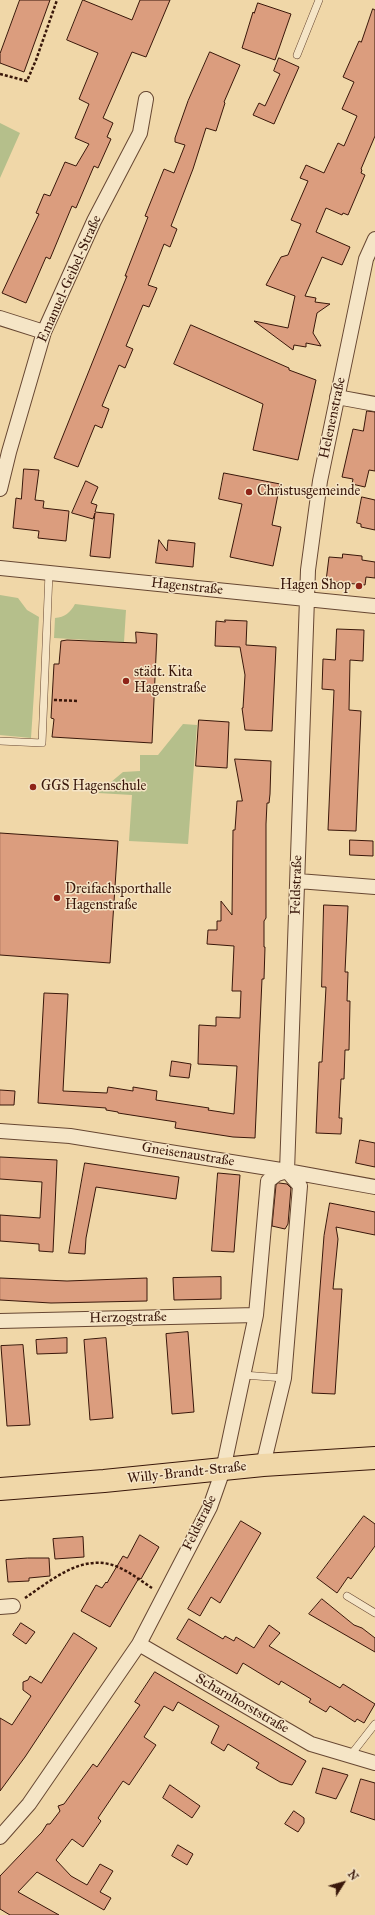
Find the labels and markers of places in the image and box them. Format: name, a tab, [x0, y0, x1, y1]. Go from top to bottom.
place label: Christusgemeinde	[257, 484, 360, 500]
marker: Christusgemeinde	[244, 487, 254, 497]
place label: Hagen Shop	[280, 578, 351, 594]
marker: Hagen Shop	[354, 581, 364, 591]
place label: städt. Kita Hagenstraße	[134, 665, 206, 698]
marker: städt. Kita Hagenstraße	[121, 676, 131, 686]
place label: GGS Hagenschule	[41, 779, 146, 795]
marker: GGS Hagenschule	[28, 782, 38, 792]
place label: Dreifachsporthalle Hagenstraße	[65, 882, 172, 914]
marker: Dreifachsporthalle Hagenstraße	[52, 893, 62, 903]

